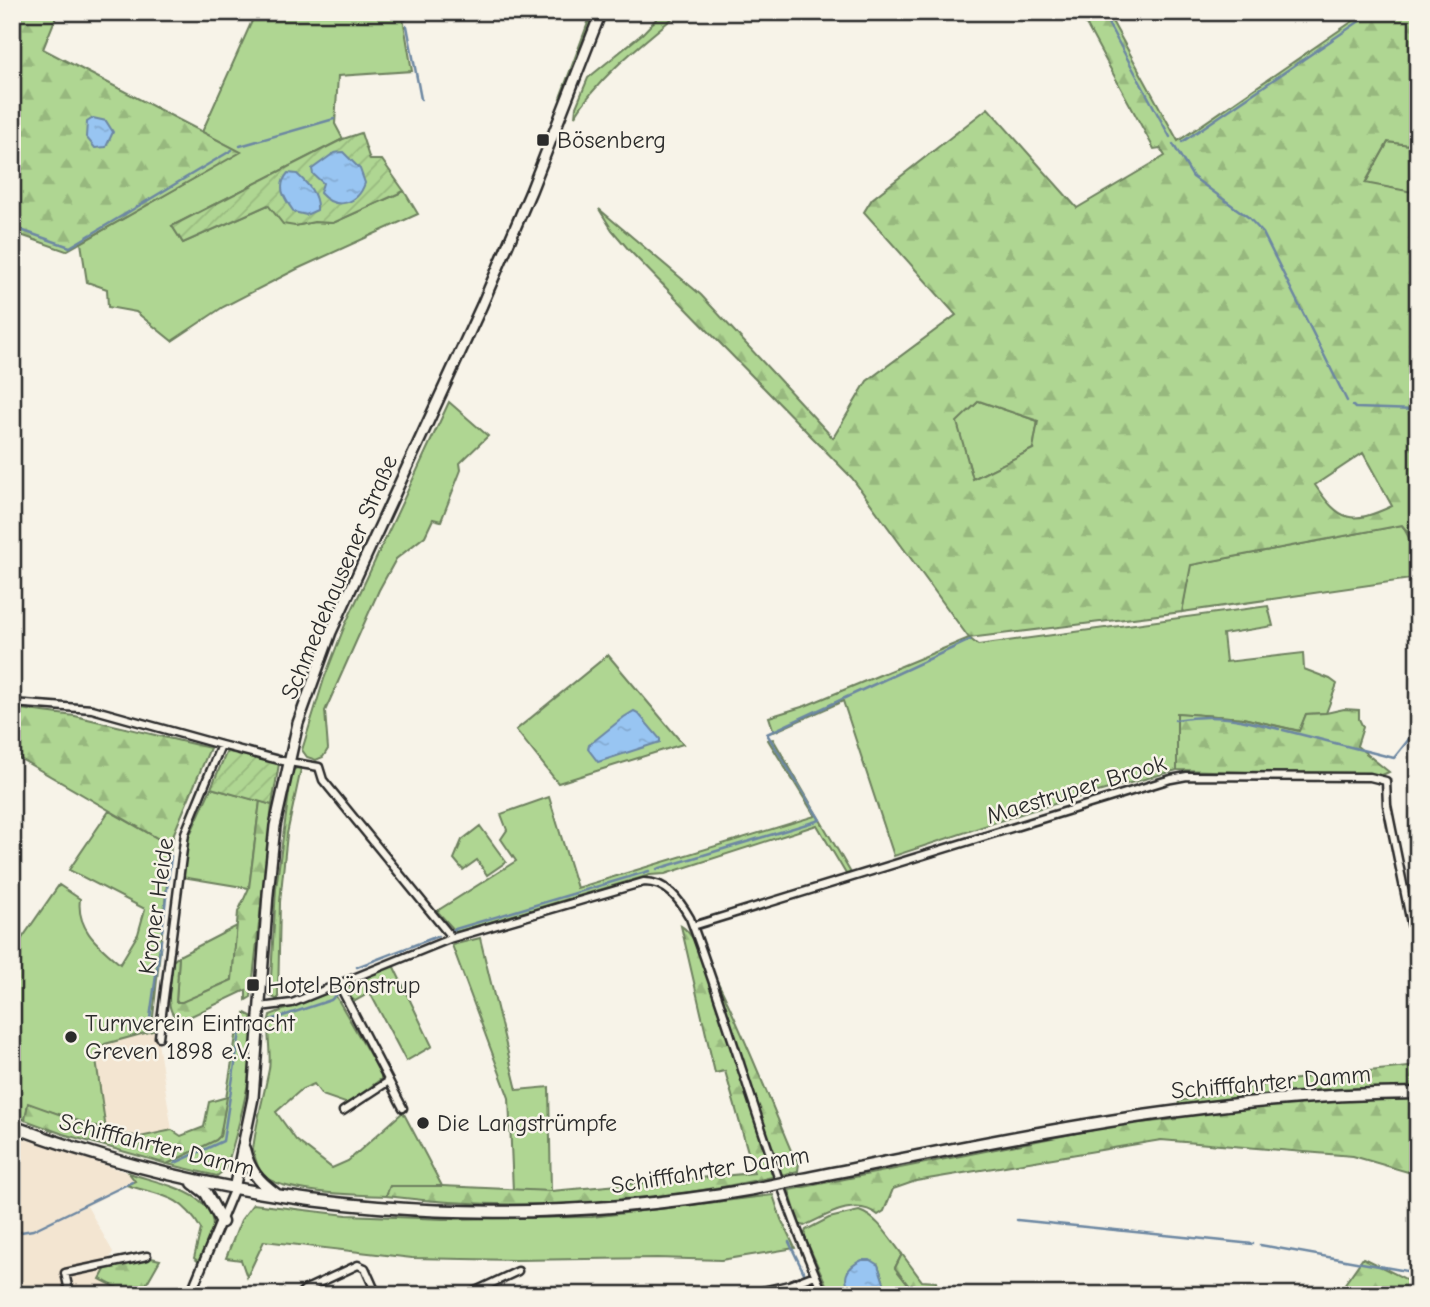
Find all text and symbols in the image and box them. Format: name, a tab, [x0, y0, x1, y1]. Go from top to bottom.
place label: Bösenberg	[557, 126, 666, 154]
marker: Bösenberg	[535, 132, 551, 148]
street label: Schmedehausener Straße	[275, 451, 403, 703]
street label: Maestruper Brook	[983, 748, 1170, 830]
street label: Kroner Heide	[133, 836, 179, 976]
place label: Hotel Bönstrup	[267, 971, 421, 999]
marker: Hotel Bönstrup	[245, 977, 261, 993]
place label: Turnverein Eintracht Greven 1898 e.V.	[85, 1009, 296, 1065]
marker: Turnverein Eintracht Greven 1898 e.V.	[63, 1029, 79, 1045]
street label: Schifffahrter Damm	[1170, 1059, 1372, 1105]
street label: Schifffahrter Damm	[56, 1107, 258, 1183]
place label: Die Langstrümpfe	[437, 1109, 617, 1137]
marker: Die Langstrümpfe	[415, 1115, 431, 1131]
street label: Schifffahrter Damm	[609, 1140, 811, 1200]

